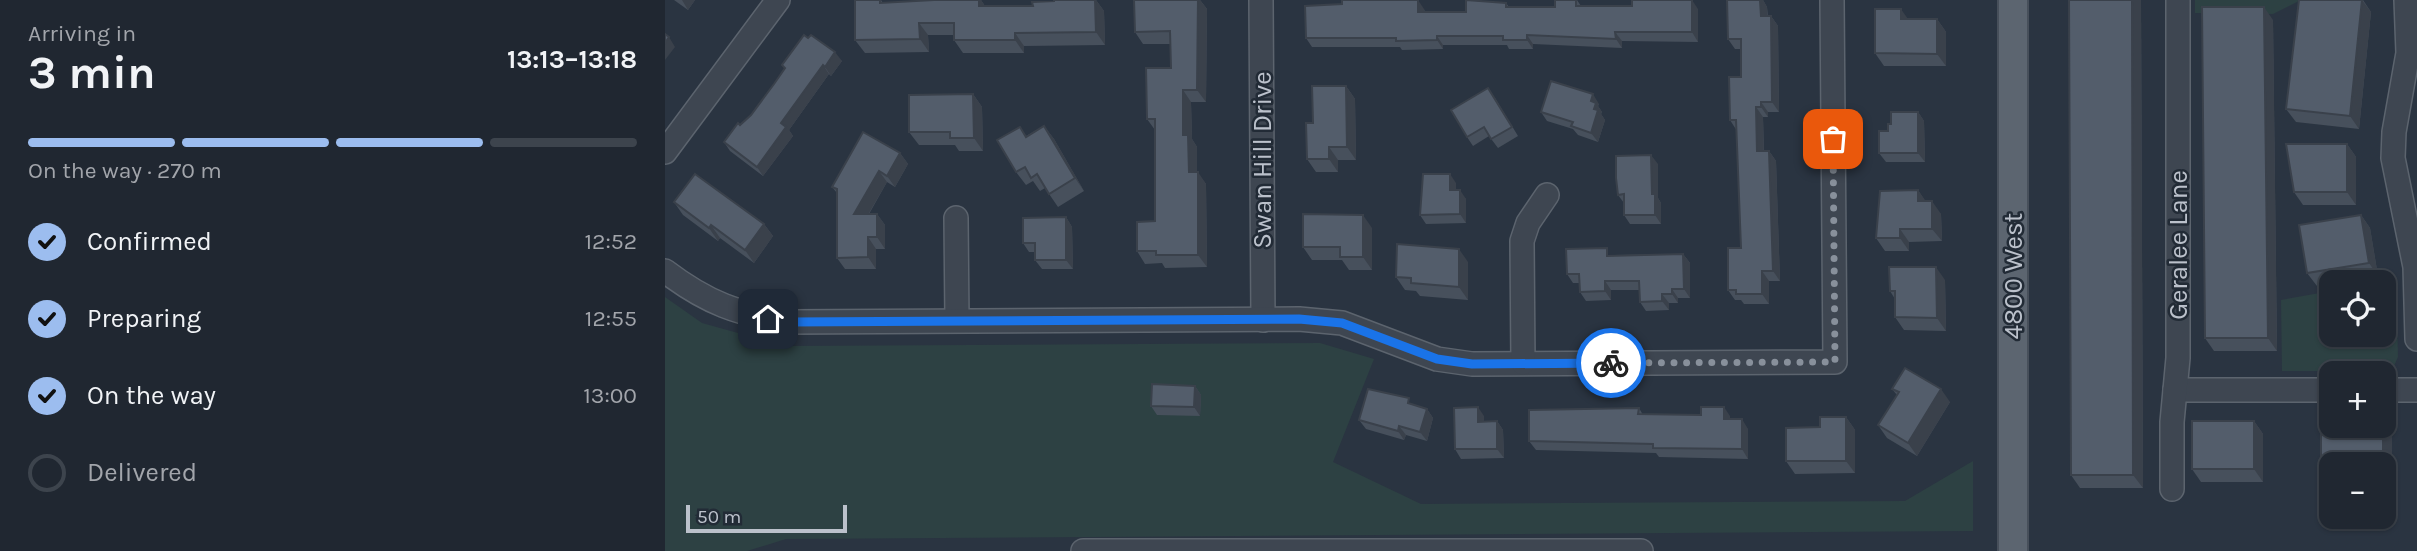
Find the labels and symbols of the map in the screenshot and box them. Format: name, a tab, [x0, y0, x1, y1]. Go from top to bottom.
street label: Swan Hill Drive	[1247, 71, 1278, 249]
pin	[1803, 109, 1863, 169]
street label: Geralee Lane	[2163, 170, 2194, 320]
street label: 4800 West	[1998, 212, 2029, 339]
pin	[738, 289, 798, 349]
courier	[1576, 328, 1646, 398]
scale bar	[686, 502, 847, 534]

